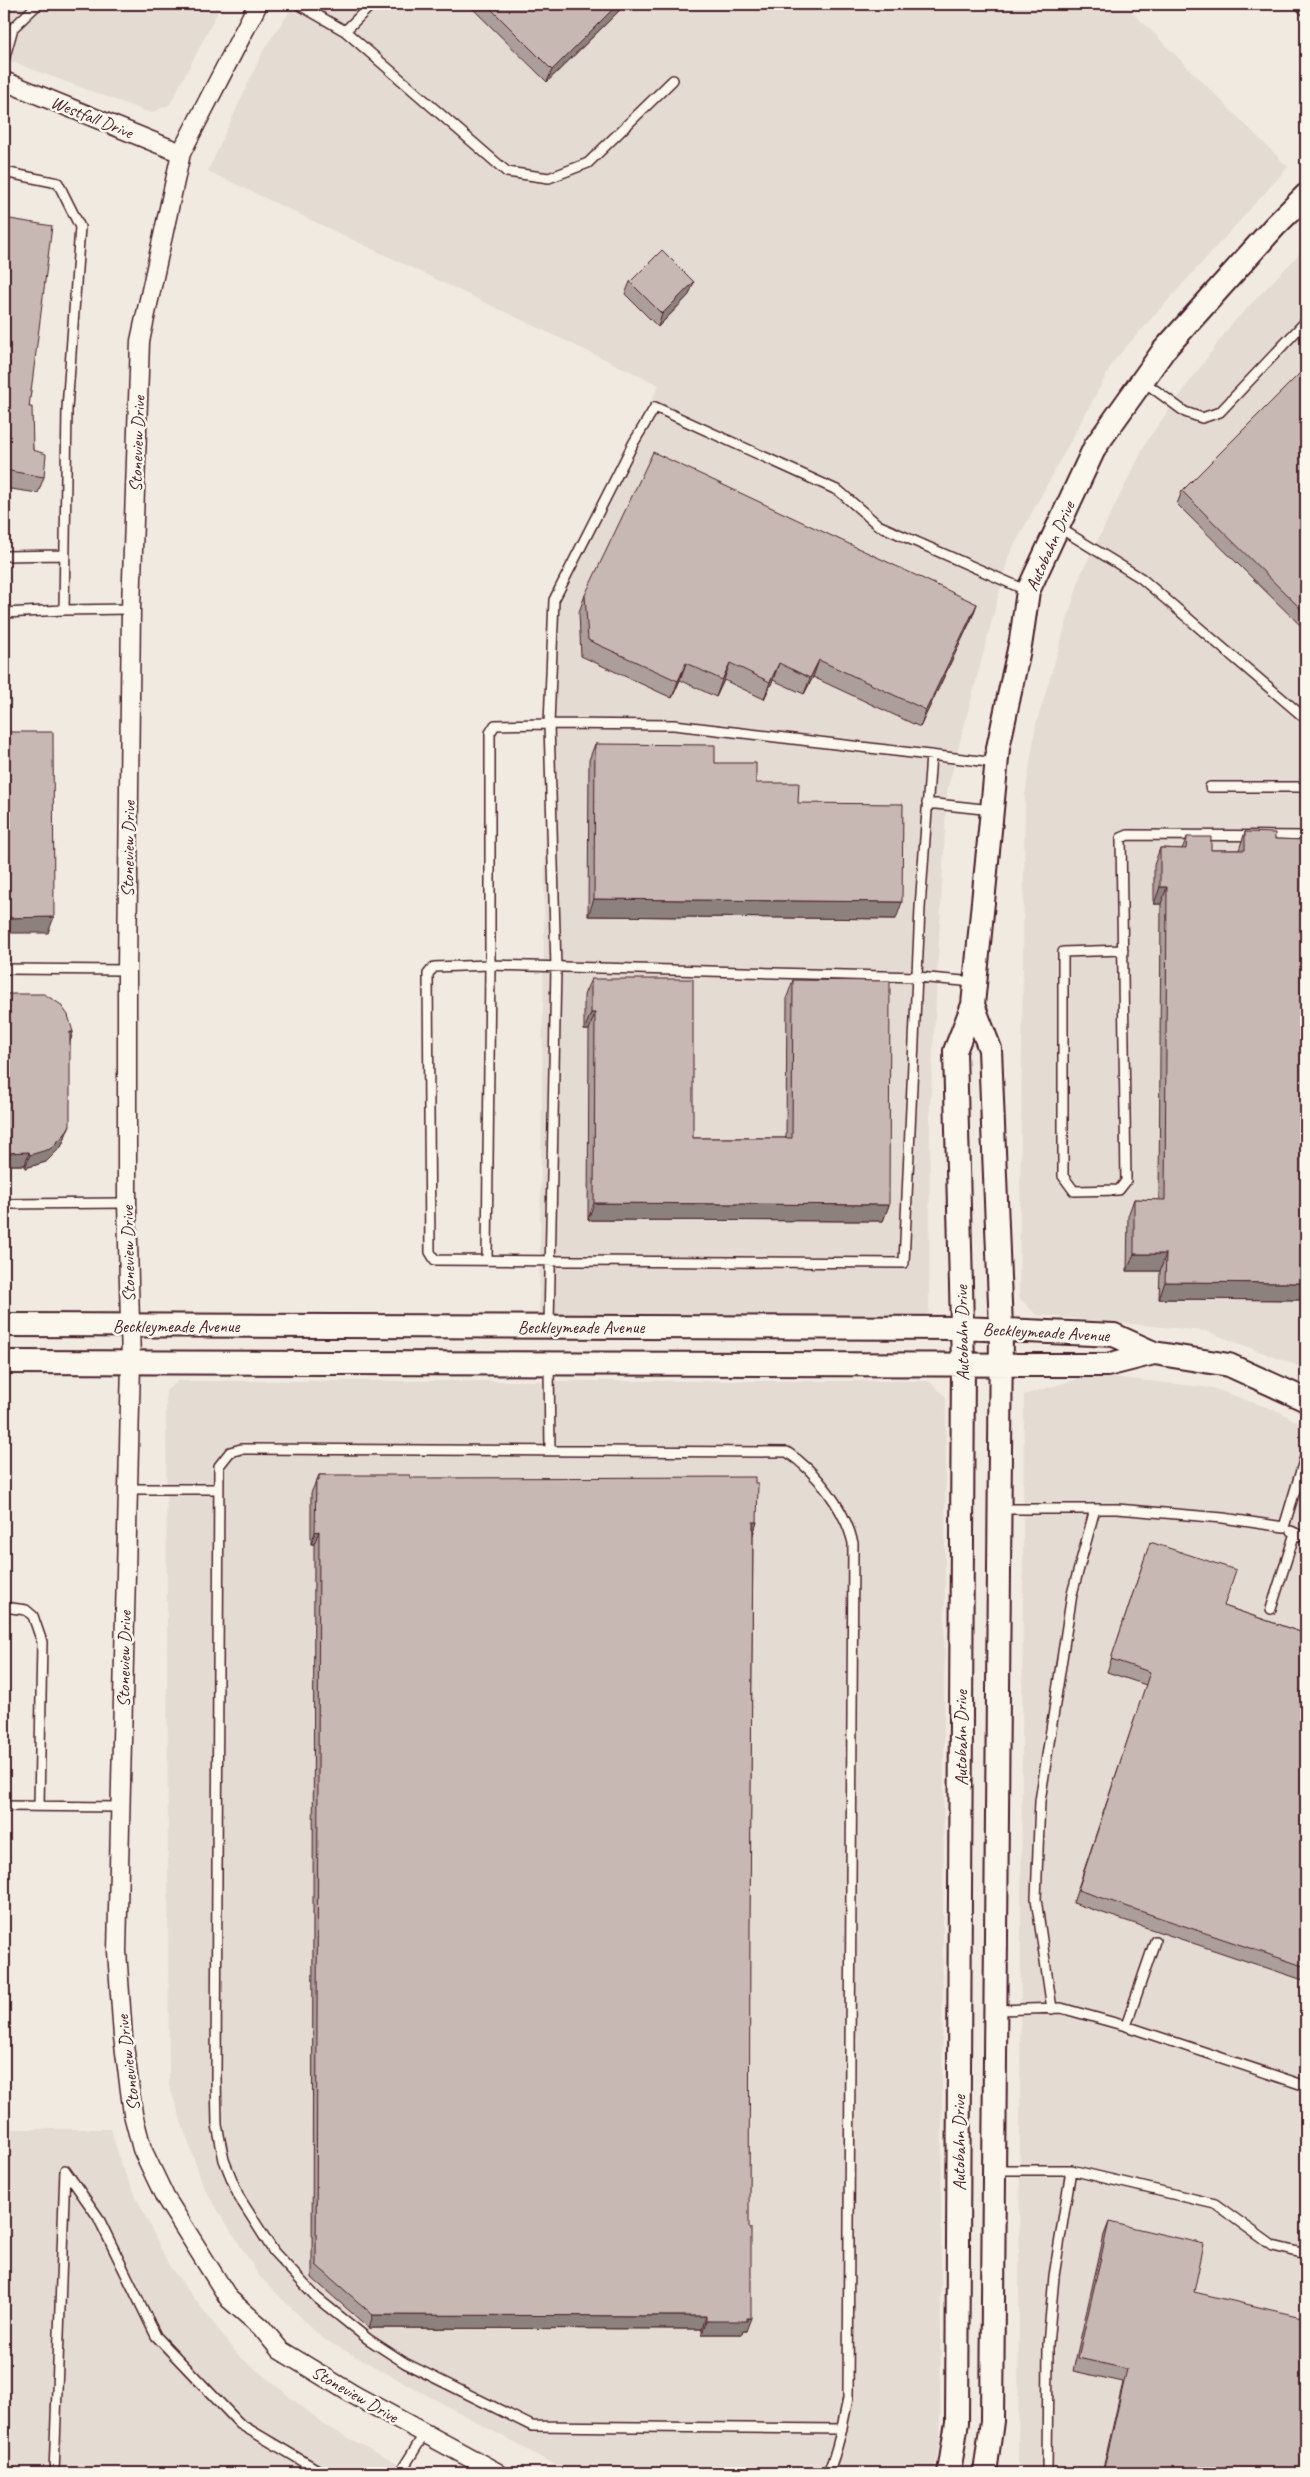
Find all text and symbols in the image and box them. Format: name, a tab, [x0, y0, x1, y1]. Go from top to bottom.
street label: Westfall Drive	[48, 91, 137, 144]
street label: Stoneview Drive	[124, 394, 150, 492]
street label: Autobahn Drive	[1020, 497, 1080, 594]
street label: Stoneview Drive	[116, 800, 140, 897]
street label: Stoneview Drive	[116, 1205, 140, 1302]
street label: Autobahn Drive	[950, 1284, 974, 1381]
street label: Beckleymeade Avenue	[113, 1315, 240, 1337]
street label: Beckleymeade Avenue	[518, 1316, 645, 1338]
street label: Beckleymeade Avenue	[982, 1318, 1111, 1346]
street label: Stoneview Drive	[112, 1610, 136, 1707]
street label: Autobahn Drive	[950, 1689, 972, 1786]
street label: Stoneview Drive	[111, 2013, 145, 2112]
street label: Autobahn Drive	[948, 2094, 970, 2191]
street label: Stoneview Drive	[308, 2360, 403, 2428]

